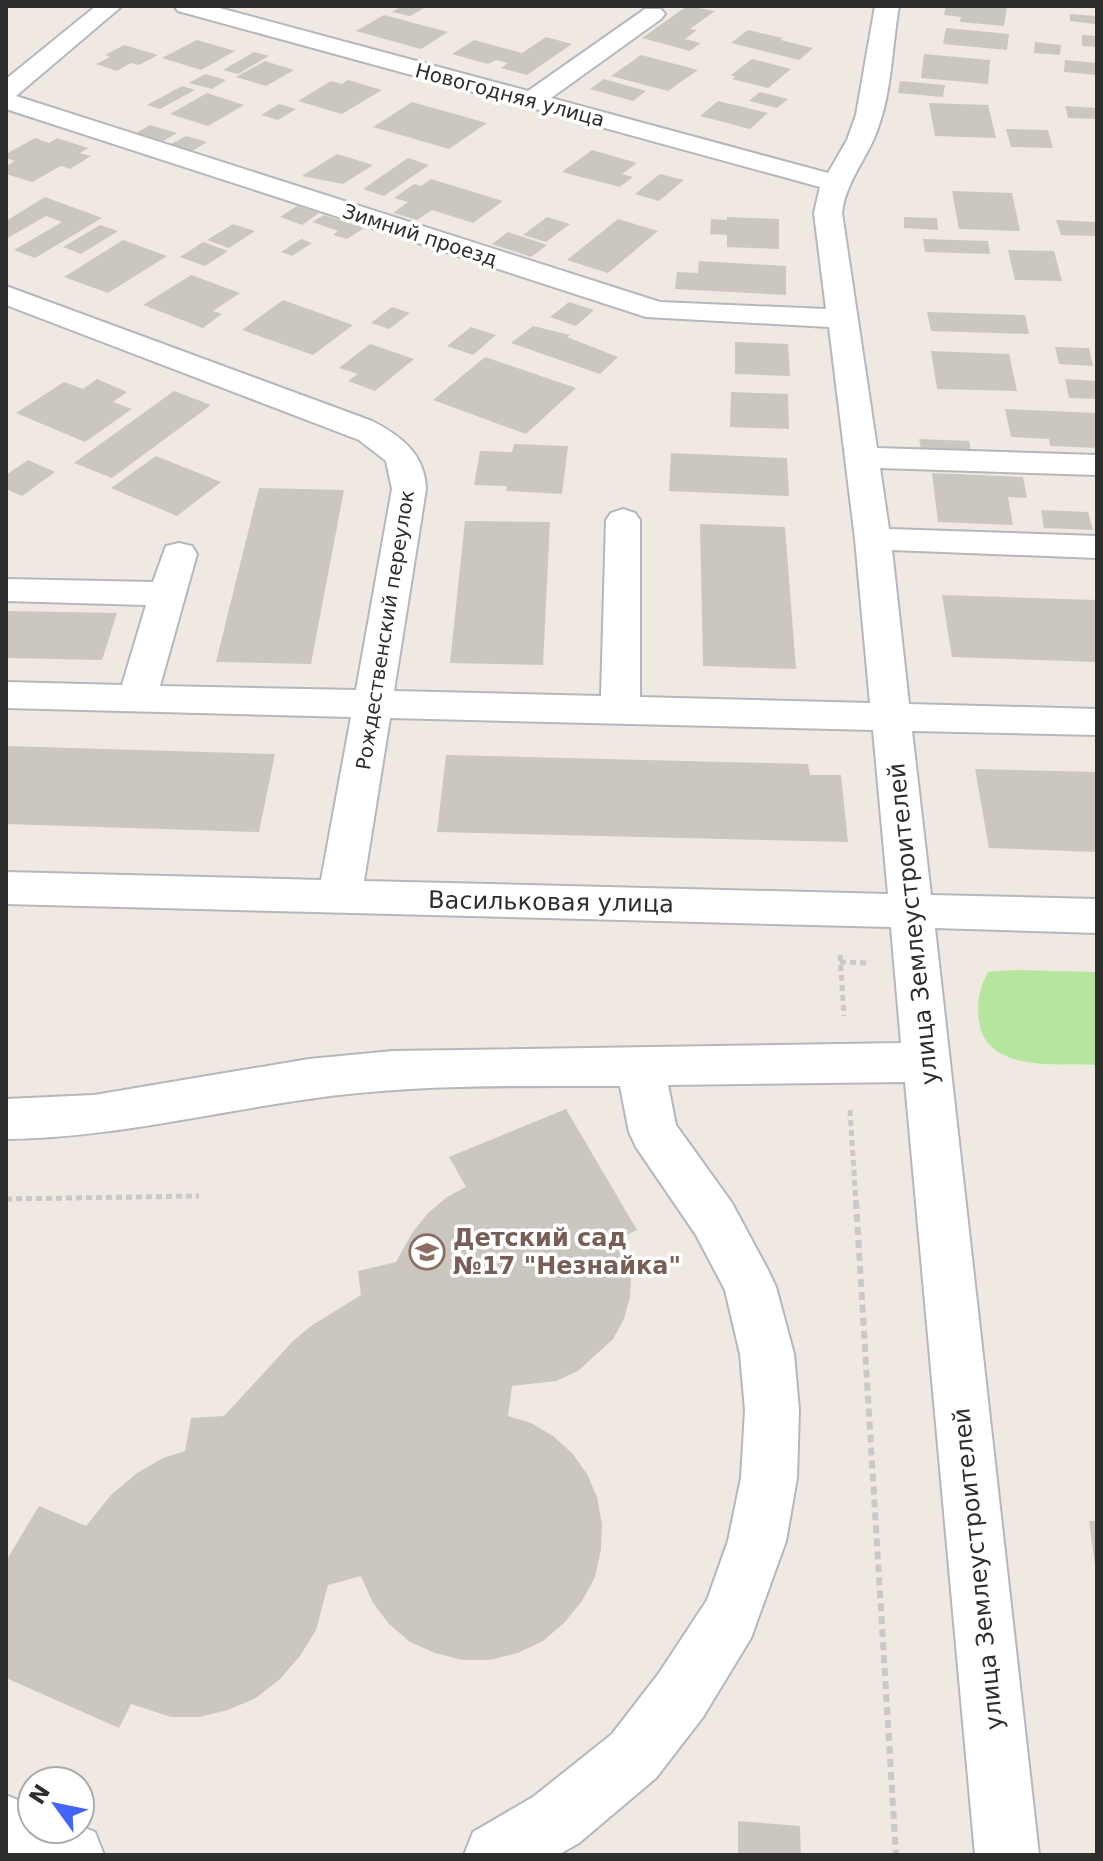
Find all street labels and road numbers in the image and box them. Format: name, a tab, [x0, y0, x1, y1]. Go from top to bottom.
street label: Новогодняя улица	[413, 58, 607, 132]
street label: Зимний проезд	[340, 199, 500, 271]
street label: Рождественский переулок	[351, 488, 419, 772]
street label: улица Землеустроителей	[882, 762, 944, 1086]
street label: Васильковая улица	[428, 886, 674, 918]
street label: улица Землеустроителей	[947, 1407, 1009, 1731]

